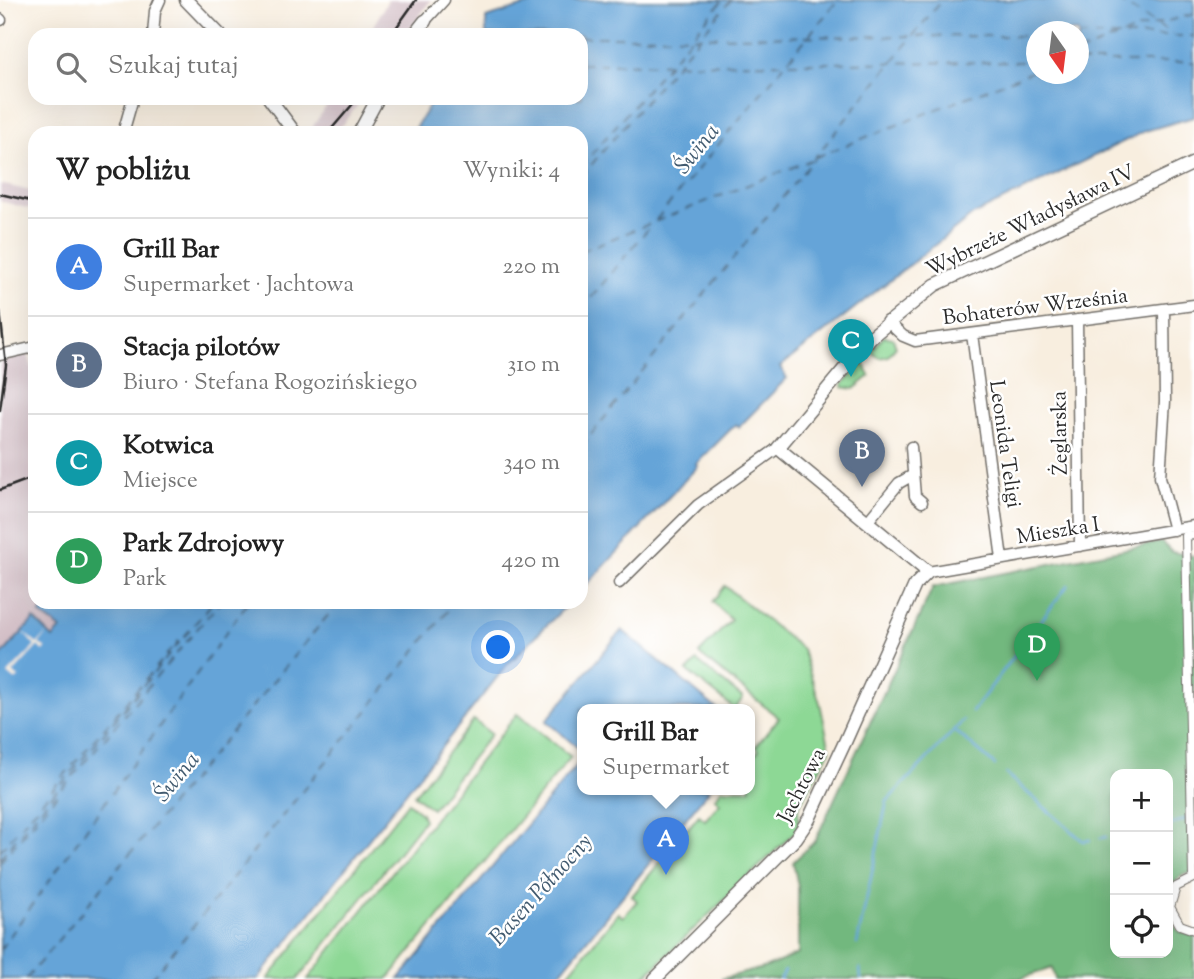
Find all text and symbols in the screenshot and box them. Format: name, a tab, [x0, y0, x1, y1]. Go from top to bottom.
north arrow	[1026, 21, 1089, 84]
search box	[28, 28, 588, 105]
icon: search	[52, 48, 90, 86]
text: Szukaj tutaj	[108, 48, 239, 85]
water label: Świna	[667, 117, 729, 182]
text: W pobliżu	[56, 150, 190, 193]
text: Wyniki: 4	[463, 155, 560, 188]
street label: Wybrzeże Władysława IV	[921, 158, 1141, 286]
text: Grill Bar	[123, 232, 219, 269]
text: A	[70, 251, 88, 284]
text: 220 m	[502, 251, 560, 284]
text: Supermarket · Jachtowa	[123, 269, 354, 302]
street label: Bohaterów Września	[941, 282, 1130, 334]
pin: C	[828, 319, 874, 377]
text: Stacja pilotów	[123, 330, 280, 367]
text: B	[72, 349, 86, 382]
text: 310 m	[507, 349, 560, 382]
text: Biuro · Stefana Rogozińskiego	[123, 367, 417, 400]
street label: Leonida Teligi	[980, 378, 1028, 510]
street label: Żeglarska	[1045, 390, 1077, 475]
text: Kotwica	[123, 428, 214, 465]
pin: B	[839, 429, 885, 487]
text: C	[70, 447, 88, 480]
text: 340 m	[503, 447, 560, 480]
text: Miejsce	[123, 465, 198, 498]
street label: Mieszka I	[1015, 511, 1102, 553]
text: Park Zdrojowy	[123, 526, 284, 563]
text: D	[70, 545, 88, 578]
text: 420 m	[502, 545, 560, 578]
text: Park	[123, 563, 167, 596]
pin: D	[1014, 623, 1060, 681]
your location	[481, 630, 515, 664]
popup	[577, 704, 755, 795]
text: Grill Bar	[602, 715, 698, 752]
street label: Jachtowa	[771, 743, 835, 829]
water label: Świna	[147, 745, 209, 810]
text: Supermarket	[602, 752, 730, 785]
map controls	[1110, 769, 1173, 958]
button: +	[1110, 769, 1173, 832]
pin: A	[643, 817, 689, 875]
water label: Basen Północny	[483, 828, 601, 954]
button: −	[1110, 832, 1173, 895]
button: locate	[1110, 895, 1173, 958]

